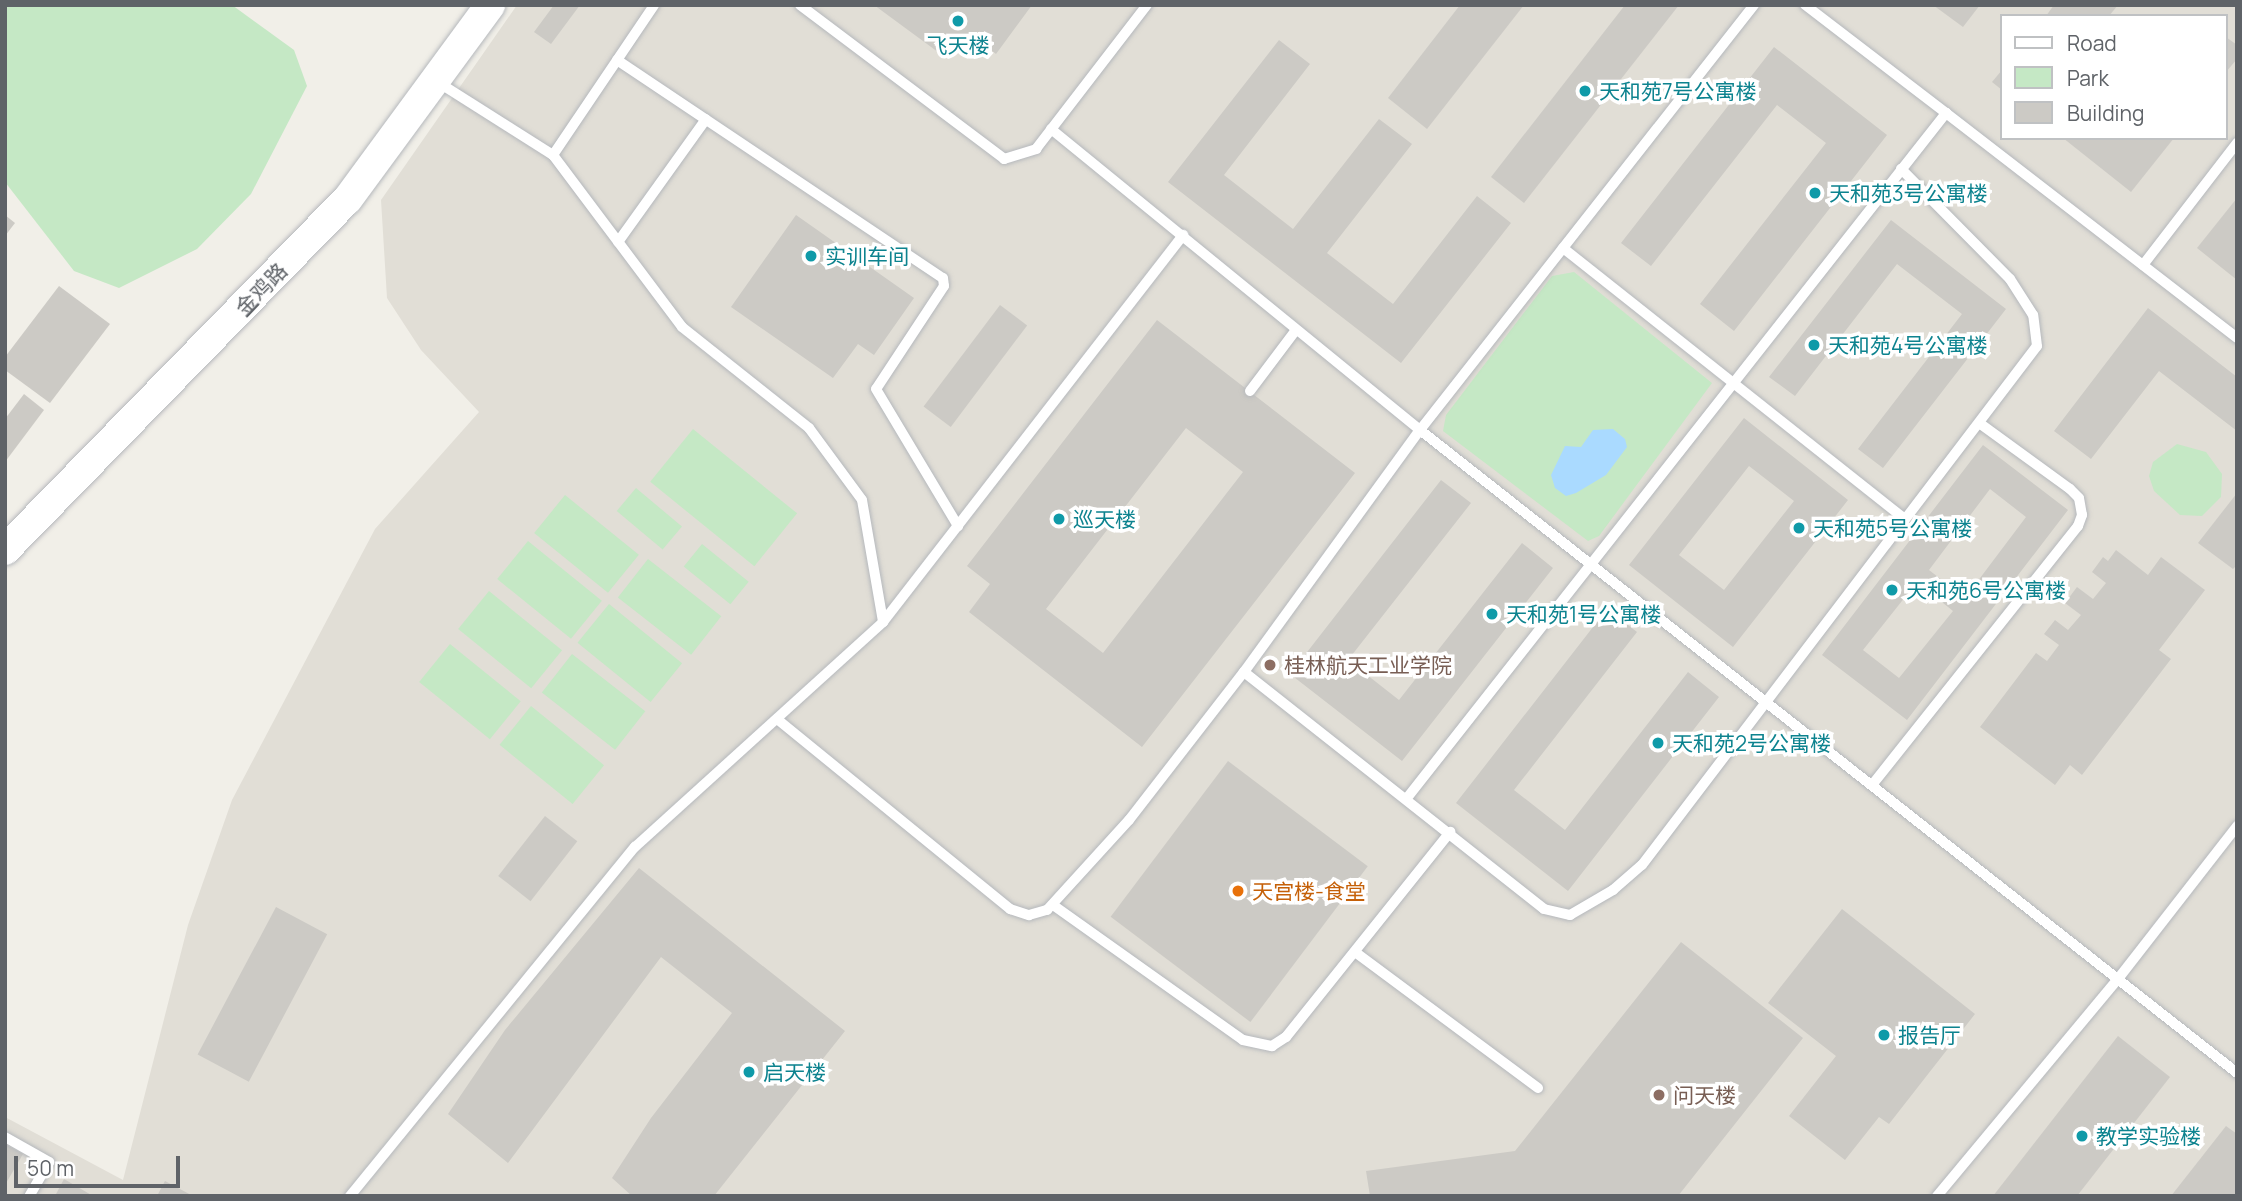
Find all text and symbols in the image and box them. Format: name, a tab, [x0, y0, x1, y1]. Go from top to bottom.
marker: 飞天楼	[950, 13, 966, 29]
legend	[2000, 14, 2228, 140]
text: Road	[2067, 29, 2117, 57]
place label: 飞天楼	[927, 32, 989, 58]
text: Park	[2067, 64, 2109, 92]
place label: 天和苑7号公寓楼	[1599, 78, 1757, 104]
marker: 天和苑7号公寓楼	[1577, 83, 1593, 99]
text: Building	[2067, 99, 2144, 127]
place label: 天和苑3号公寓楼	[1829, 180, 1988, 206]
marker: 天和苑3号公寓楼	[1807, 185, 1823, 201]
place label: 实训车间	[825, 243, 909, 269]
marker: 实训车间	[803, 248, 819, 264]
street label: 金鸡路	[230, 258, 292, 320]
place label: 天和苑4号公寓楼	[1828, 332, 1987, 358]
marker: 天和苑4号公寓楼	[1806, 337, 1822, 353]
place label: 巡天楼	[1073, 506, 1136, 532]
marker: 巡天楼	[1051, 511, 1067, 527]
place label: 天和苑5号公寓楼	[1813, 515, 1972, 541]
marker: 天和苑5号公寓楼	[1791, 520, 1807, 536]
place label: 天和苑6号公寓楼	[1906, 577, 2066, 603]
marker: 天和苑6号公寓楼	[1884, 582, 1900, 598]
place label: 天和苑1号公寓楼	[1506, 601, 1661, 627]
marker: 天和苑1号公寓楼	[1484, 606, 1500, 622]
place label: 桂林航天工业学院	[1284, 652, 1452, 678]
marker: 桂林航天工业学院	[1262, 657, 1278, 673]
place label: 天和苑2号公寓楼	[1672, 730, 1831, 756]
marker: 天和苑2号公寓楼	[1650, 735, 1666, 751]
place label: 天宫楼-食堂	[1252, 878, 1366, 904]
marker: 天宫楼-食堂	[1230, 883, 1246, 899]
place label: 报告厅	[1898, 1022, 1961, 1048]
marker: 报告厅	[1876, 1027, 1892, 1043]
place label: 启天楼	[763, 1059, 826, 1085]
marker: 启天楼	[741, 1064, 757, 1080]
place label: 问天楼	[1673, 1082, 1736, 1108]
marker: 问天楼	[1651, 1087, 1667, 1103]
place label: 教学实验楼	[2096, 1123, 2201, 1149]
marker: 教学实验楼	[2074, 1128, 2090, 1144]
scale bar	[18, 1142, 184, 1186]
text: 50 m	[27, 1154, 74, 1182]

